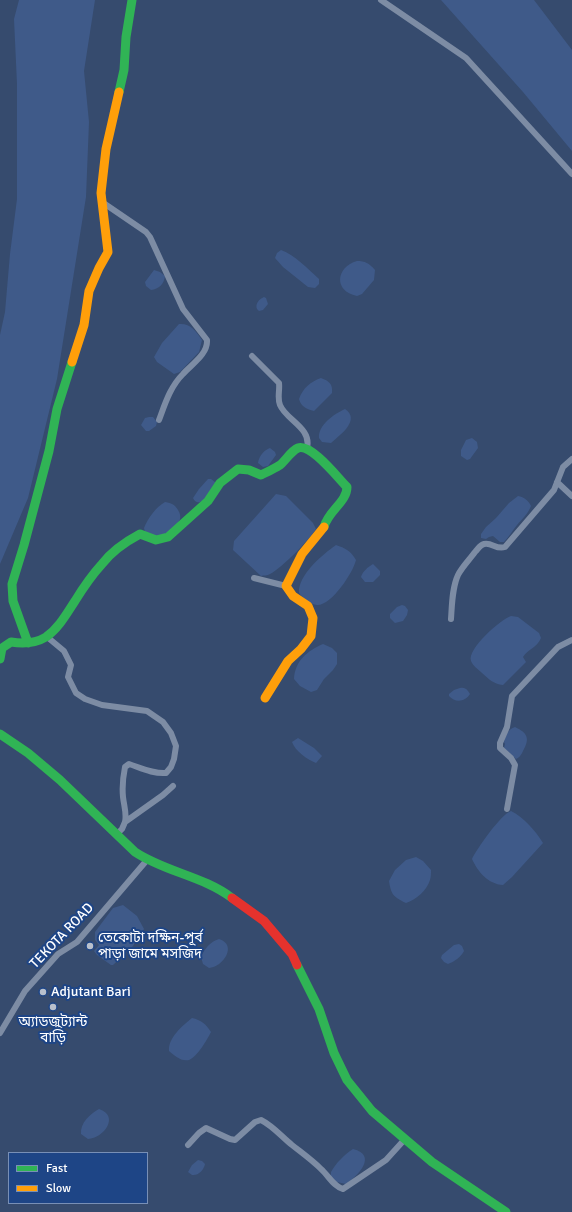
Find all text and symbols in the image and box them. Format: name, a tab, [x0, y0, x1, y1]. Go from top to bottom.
street label: TEKOTA ROAD	[27, 900, 97, 972]
place label: তেকোটা দক্ষিন-পূর্ব পাড়া জামে মসজিদ	[98, 930, 203, 962]
marker: তেকোটা দক্ষিন-পূর্ব পাড়া জামে মসজিদ	[85, 941, 95, 951]
place label: Adjutant Bari	[51, 984, 131, 1000]
marker: Adjutant Bari	[38, 987, 48, 997]
marker: অ্যাডজুট্যান্ট বাড়ি	[48, 1002, 58, 1012]
place label: অ্যাডজুট্যান্ট বাড়ি	[19, 1014, 87, 1046]
legend	[8, 1152, 148, 1204]
text: Fast	[46, 1161, 67, 1176]
text: Slow	[46, 1181, 71, 1196]

